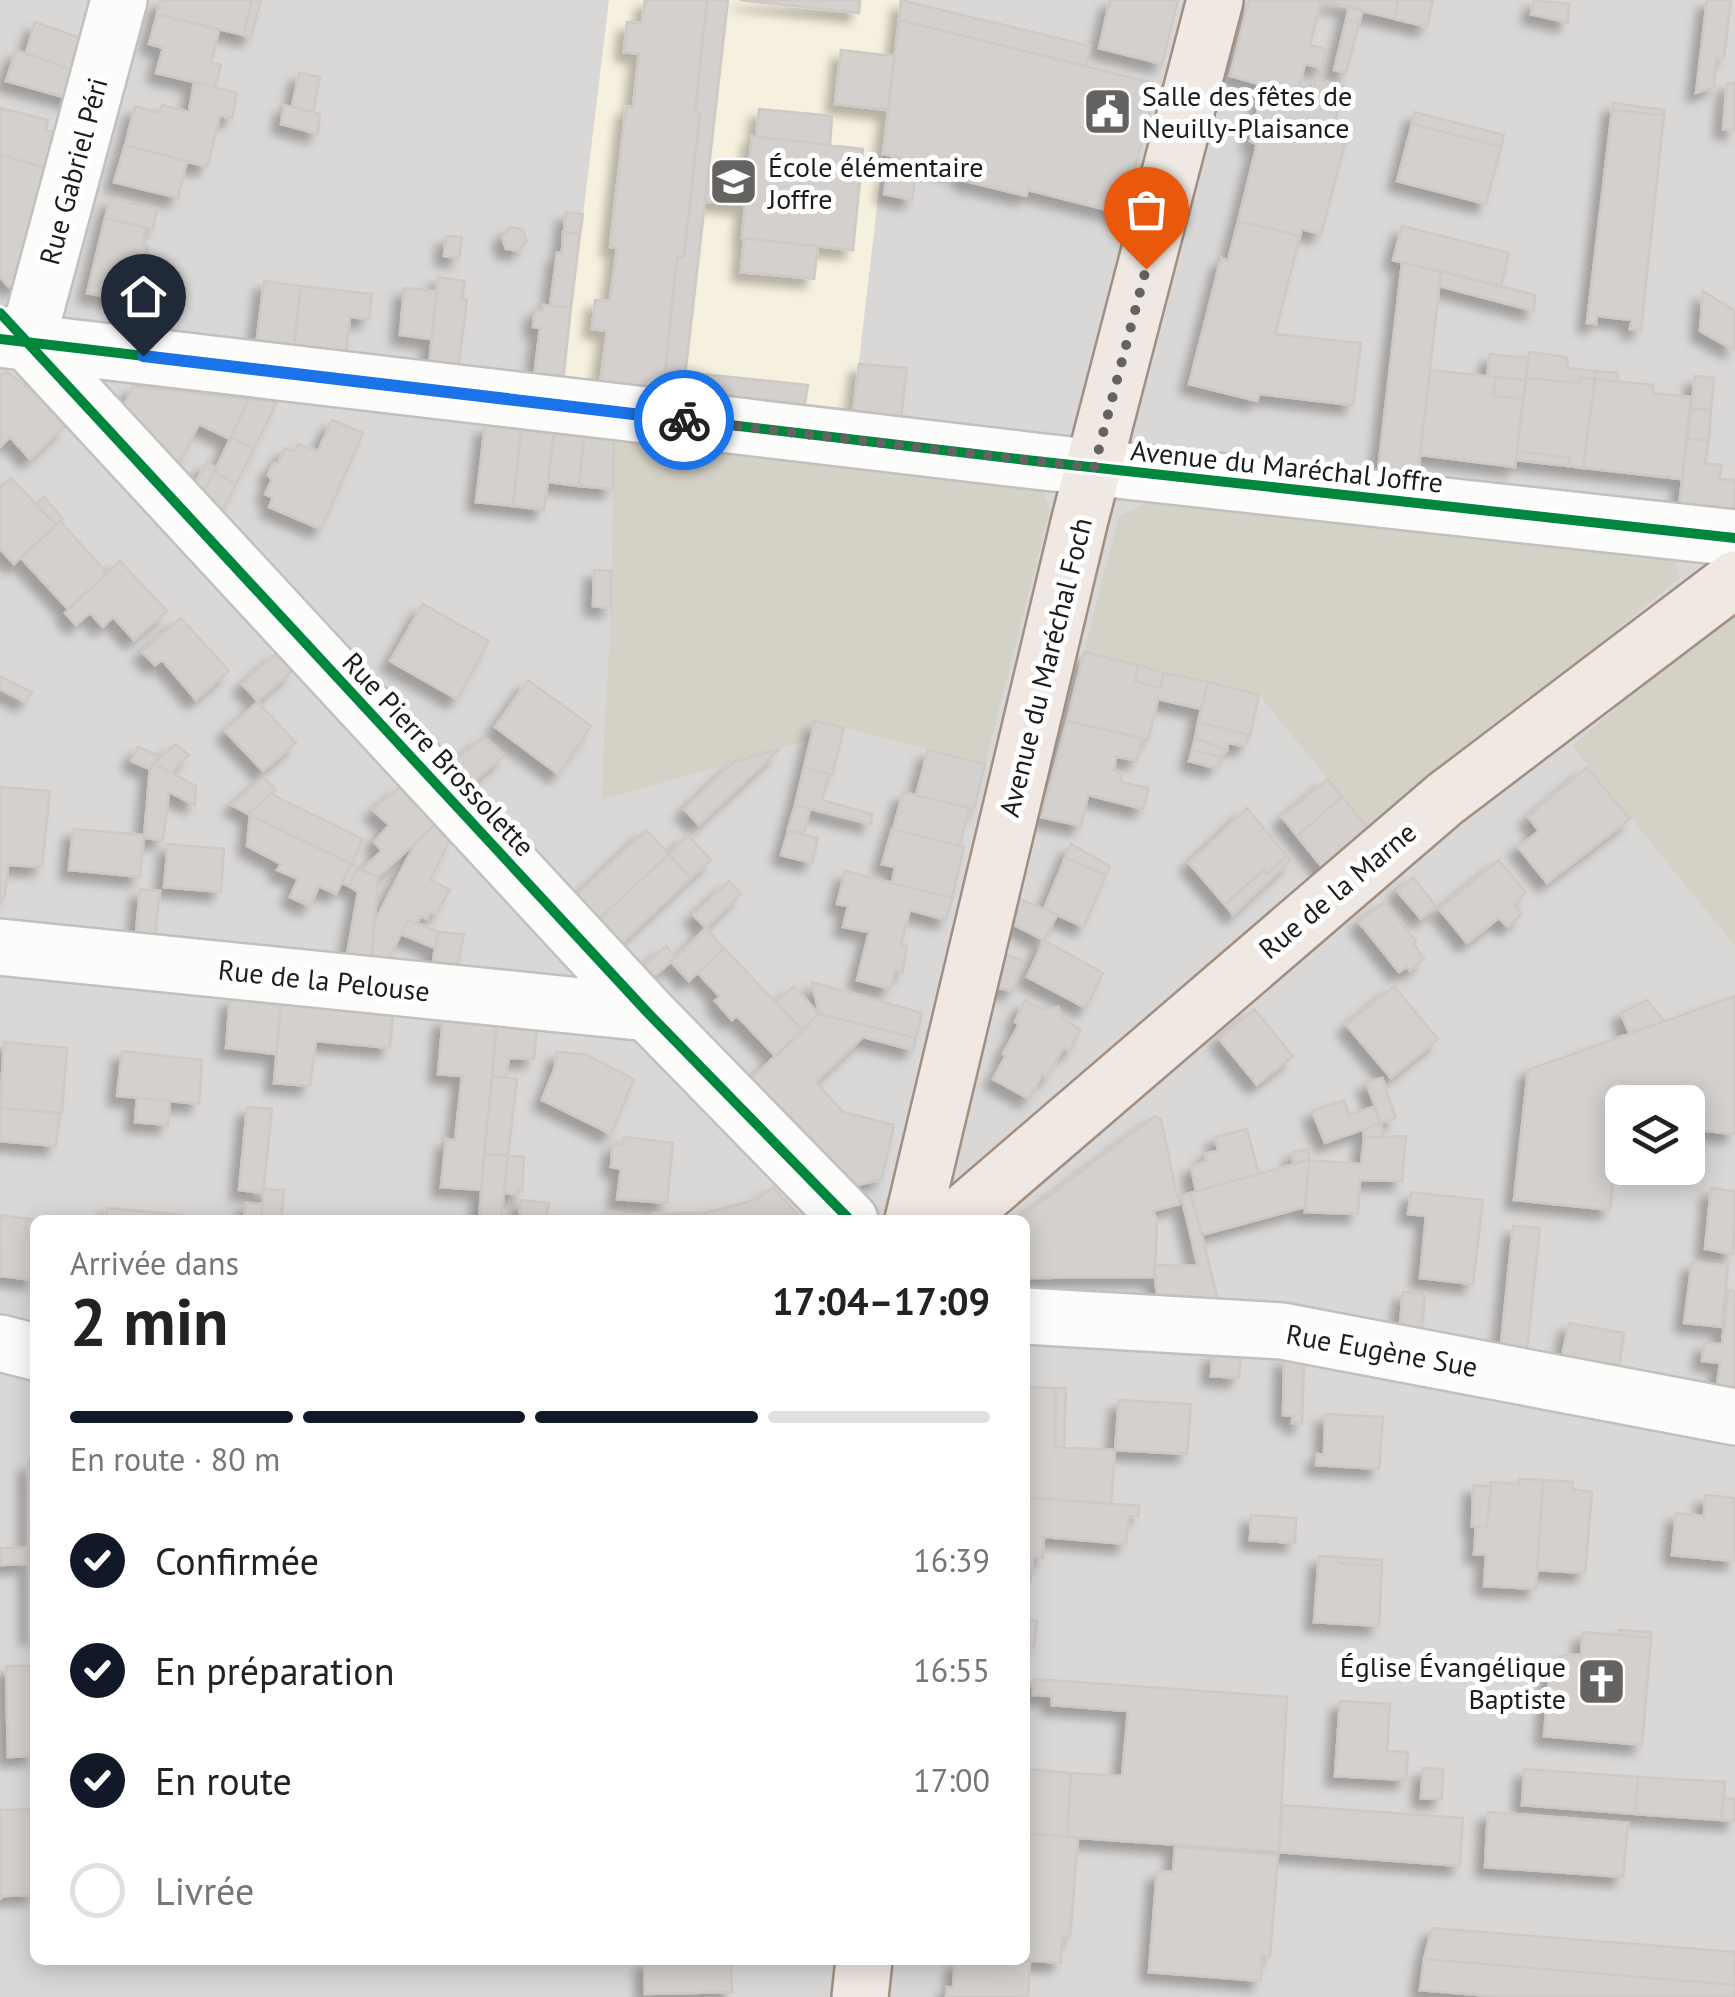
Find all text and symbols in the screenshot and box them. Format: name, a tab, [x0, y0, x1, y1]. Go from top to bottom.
street label: Rue Gabriel Péri	[30, 73, 116, 269]
place label: Salle des fêtes de Neuilly-Plaisance	[1142, 77, 1352, 146]
public building icon: Salle des fêtes de Neuilly-Plaisance	[1081, 85, 1133, 137]
place label: École élémentaire Joffre	[767, 148, 983, 217]
school or university icon: École élémentaire Joffre	[707, 156, 759, 208]
pin	[1104, 167, 1189, 270]
icon: bag	[1119, 182, 1174, 237]
pin	[101, 254, 186, 357]
icon: home	[116, 269, 171, 324]
courier	[634, 370, 734, 470]
icon: bike	[657, 393, 712, 448]
street label: Avenue du Maréchal Joffre	[1129, 431, 1445, 501]
street label: Avenue du Maréchal Foch	[990, 514, 1100, 820]
street label: Rue Pierre Brossolette	[335, 644, 543, 864]
street label: Rue de la Marne	[1251, 813, 1423, 967]
street label: Rue de la Pelouse	[216, 950, 432, 1010]
map controls	[1605, 1085, 1705, 1185]
button: layers	[1605, 1085, 1705, 1185]
text: Arrivée dans	[70, 1242, 239, 1284]
text: 17:04–17:09	[772, 1276, 990, 1325]
text: 2 min	[70, 1279, 229, 1363]
street label: Rue Eugène Sue	[1283, 1315, 1481, 1385]
text: En route · 80 m	[70, 1438, 280, 1480]
icon: check	[70, 1533, 125, 1588]
text: Confirmée	[155, 1536, 319, 1585]
text: 16:39	[913, 1539, 990, 1581]
icon: check	[70, 1643, 125, 1698]
text: En préparation	[155, 1646, 394, 1695]
place label: Église Évangélique Baptiste	[1340, 1648, 1566, 1717]
text: 16:55	[913, 1649, 990, 1691]
church icon: Église Évangélique Baptiste	[1575, 1656, 1627, 1708]
icon: check	[70, 1753, 125, 1808]
text: En route	[155, 1756, 292, 1805]
text: 17:00	[913, 1759, 990, 1801]
text: Livrée	[155, 1866, 254, 1915]

